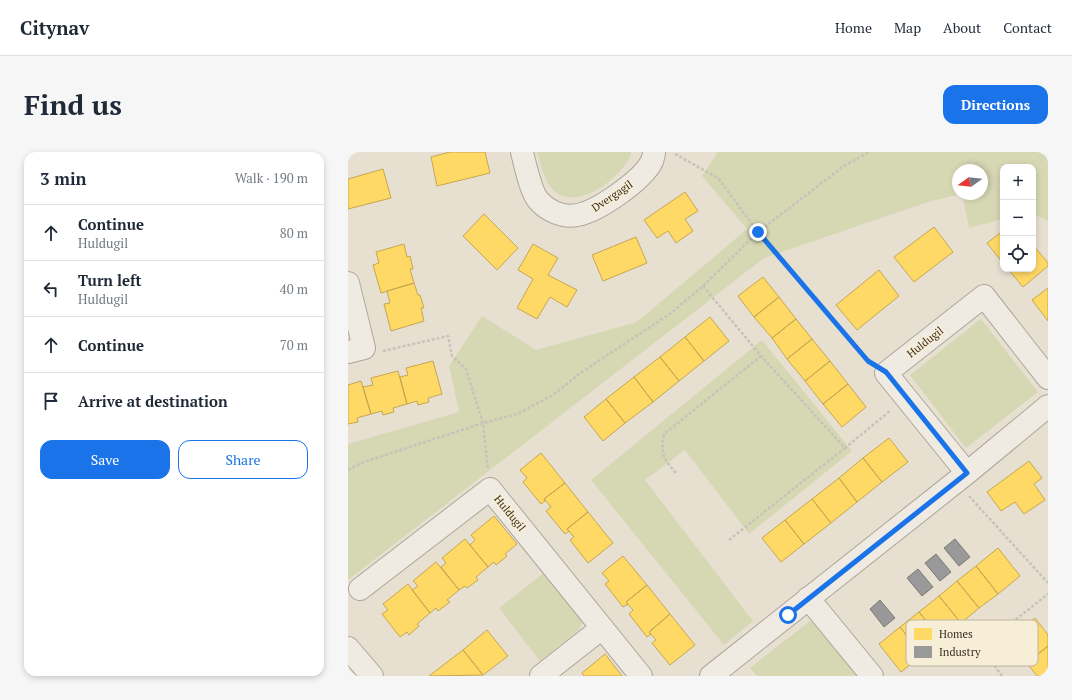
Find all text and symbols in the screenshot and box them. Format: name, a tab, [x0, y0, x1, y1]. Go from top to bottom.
text: Citynav	[20, 15, 89, 40]
text: Home	[835, 18, 872, 37]
text: Map	[894, 18, 921, 37]
text: About	[943, 18, 981, 37]
text: Contact	[1003, 18, 1052, 37]
button: Directions	[943, 85, 1048, 124]
text: Find us	[24, 86, 122, 123]
north arrow	[952, 164, 988, 200]
map controls	[1000, 164, 1036, 272]
button: +	[1000, 164, 1036, 200]
text: 3 min	[40, 167, 87, 190]
text: Walk · 190 m	[235, 169, 308, 187]
street label: Dvergagil	[589, 177, 635, 215]
button: −	[1000, 200, 1036, 236]
text: Continue	[78, 214, 144, 234]
icon: ahead	[40, 222, 62, 244]
route end	[749, 223, 767, 241]
text: 80 m	[280, 224, 308, 242]
text: Huldugil	[78, 234, 128, 252]
button: locate	[1000, 236, 1036, 272]
text: Turn left	[78, 270, 142, 290]
icon: left	[40, 278, 62, 300]
text: 40 m	[280, 280, 308, 298]
text: Huldugil	[78, 290, 128, 308]
street label: Huldugil	[904, 323, 946, 361]
icon: ahead	[40, 334, 62, 356]
text: Continue	[78, 335, 144, 355]
text: 70 m	[280, 336, 308, 354]
icon: arrive	[40, 390, 62, 412]
text: Arrive at destination	[78, 391, 228, 411]
button: Save	[40, 440, 170, 479]
button: Share	[178, 440, 308, 479]
street label: Huldugil	[491, 492, 529, 534]
route start	[779, 606, 797, 624]
legend	[906, 620, 1038, 666]
text: Homes	[939, 627, 973, 641]
text: Industry	[939, 645, 981, 659]

